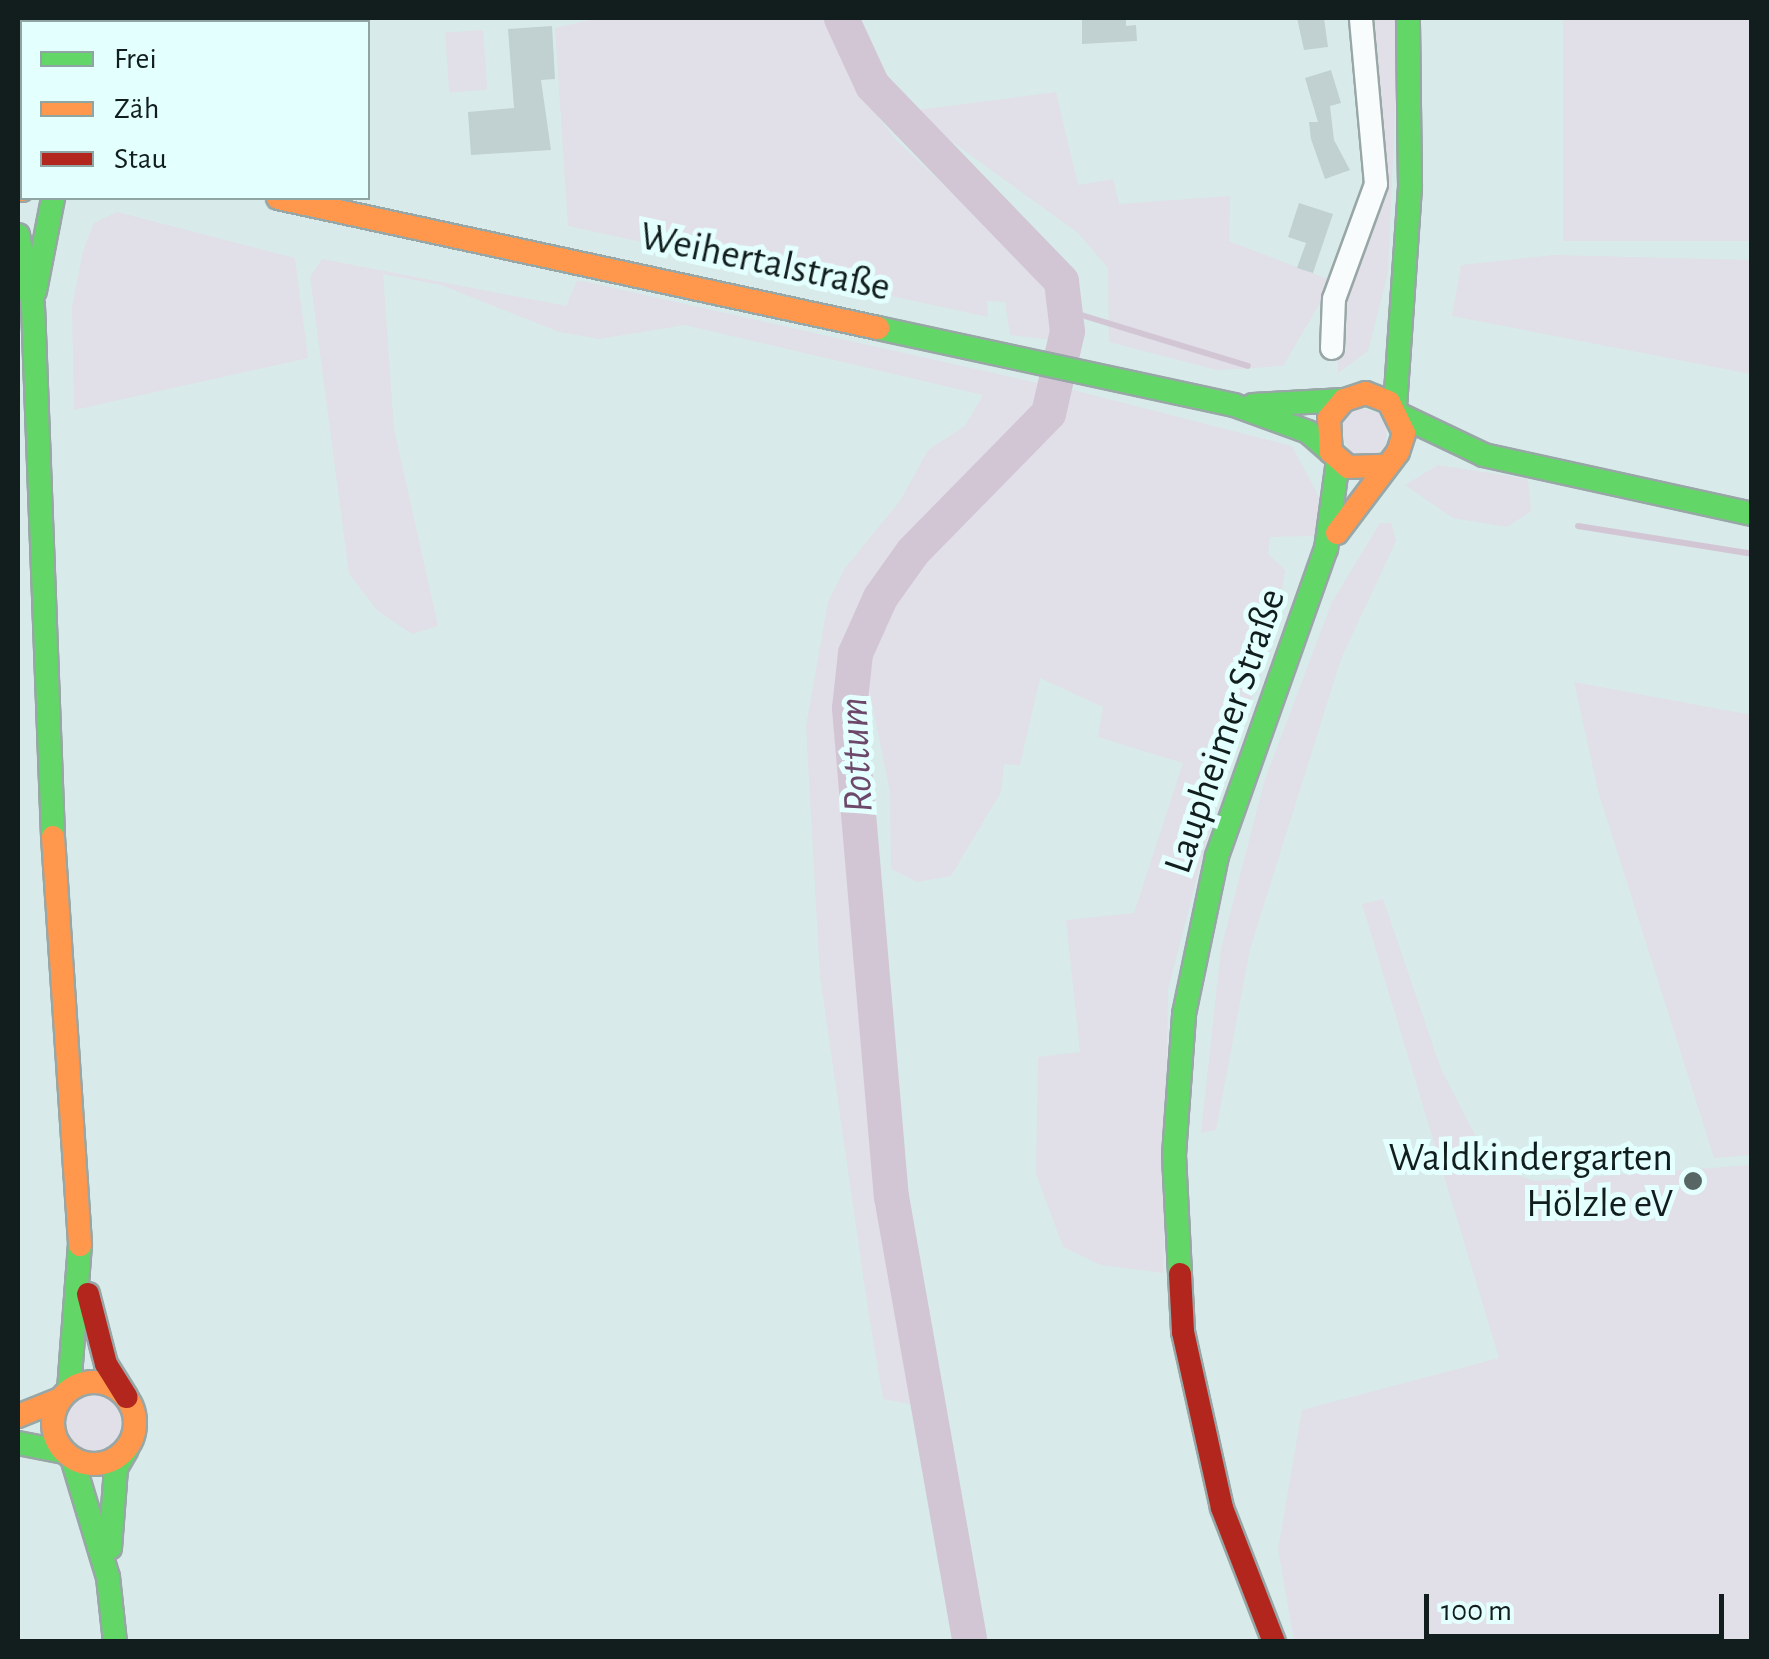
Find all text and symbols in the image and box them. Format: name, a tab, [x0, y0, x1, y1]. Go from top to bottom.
legend	[20, 20, 370, 200]
text: Frei	[114, 44, 157, 74]
text: Zäh	[114, 94, 159, 124]
text: Stau	[114, 144, 167, 174]
street label: Weihertalstraße	[636, 212, 894, 312]
street label: Laupheimer Straße	[1154, 582, 1296, 880]
water label: Rottum	[828, 696, 884, 814]
place label: Waldkindergarten Hölzle eV	[1388, 1134, 1673, 1228]
marker: Waldkindergarten Hölzle eV	[1682, 1170, 1704, 1192]
scale bar	[1429, 1574, 1729, 1636]
text: 100 m	[1441, 1596, 1512, 1626]

